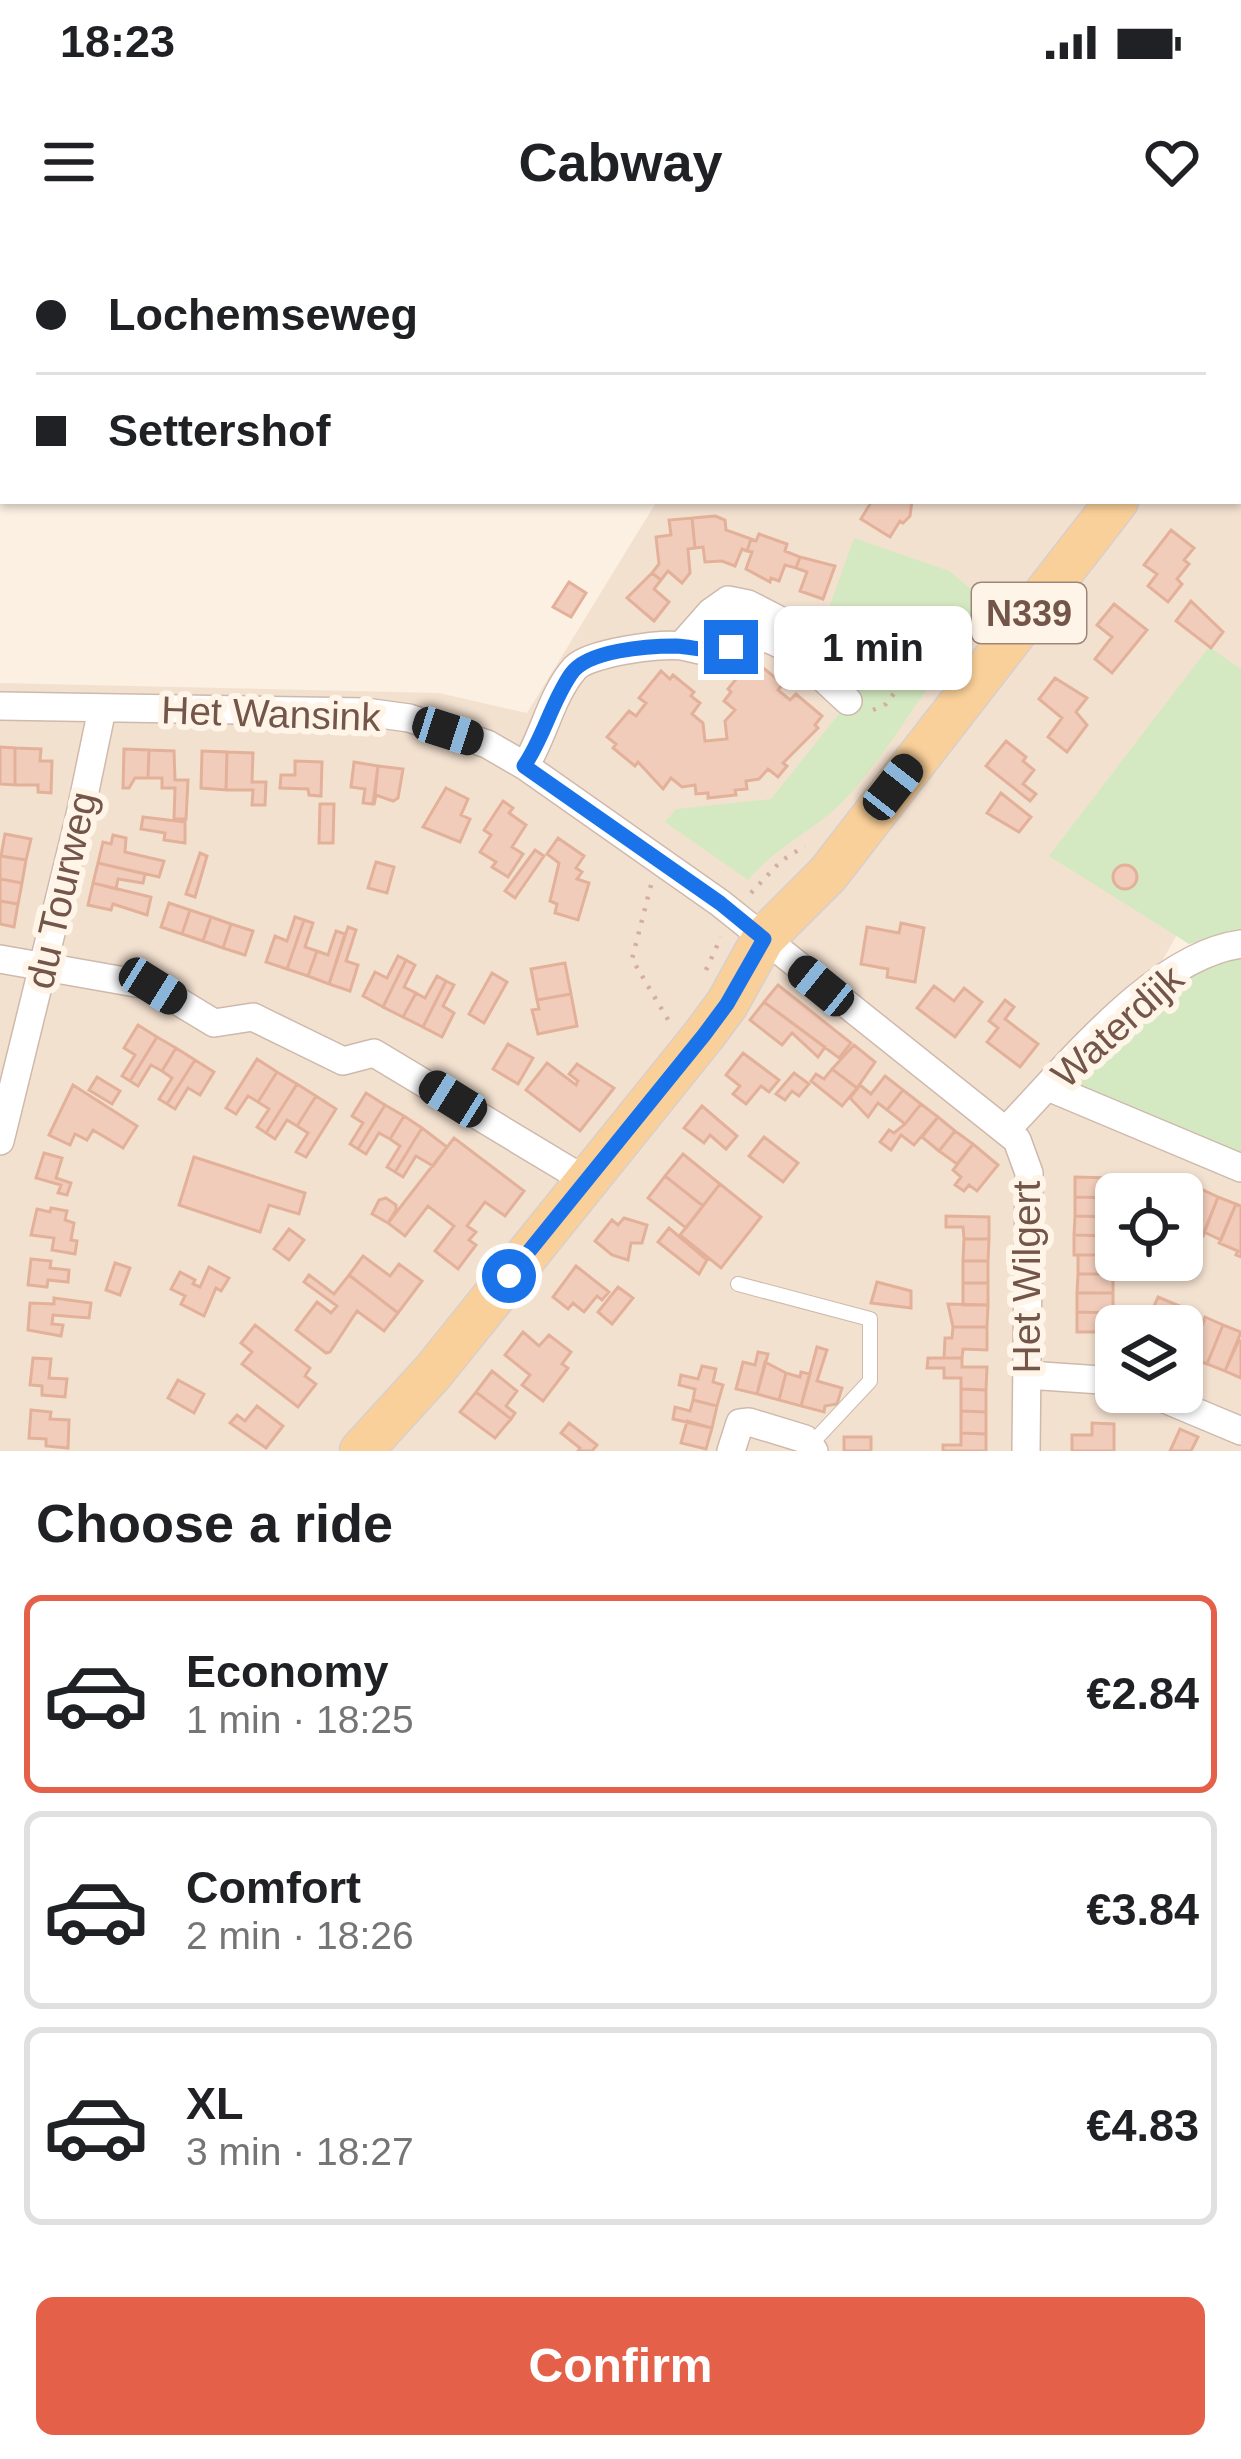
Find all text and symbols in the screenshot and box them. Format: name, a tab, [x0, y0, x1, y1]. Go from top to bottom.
text: 18:23	[60, 16, 175, 67]
icon: menu	[36, 129, 102, 195]
icon: heart	[1139, 129, 1205, 195]
text: Cabway	[518, 132, 723, 192]
text: Lochemseweg	[108, 289, 418, 340]
text: Settershof	[108, 405, 331, 456]
road number: N339	[972, 583, 1086, 643]
callout: 1 min	[773, 605, 971, 689]
route end	[704, 620, 758, 674]
text: 1 min	[822, 626, 924, 669]
street label: Het Wansink	[160, 688, 382, 739]
car	[408, 703, 488, 759]
car	[857, 748, 929, 826]
street label: du Tourweg	[18, 787, 105, 993]
car	[782, 949, 860, 1023]
car	[113, 952, 193, 1020]
street label: Waterdijk	[1043, 956, 1192, 1096]
car	[413, 1065, 493, 1133]
map controls	[1095, 1173, 1203, 1413]
button: locate	[1095, 1173, 1203, 1281]
street label: Het Wilgert	[1005, 1180, 1048, 1373]
route start	[482, 1249, 536, 1303]
button: layers	[1095, 1305, 1203, 1413]
text: Choose a ride	[36, 1493, 393, 1553]
icon: car	[42, 1640, 150, 1748]
text: Economy	[186, 1646, 389, 1697]
text: €2.84	[1086, 1668, 1199, 1719]
text: 1 min · 18:25	[186, 1698, 414, 1741]
icon: car	[42, 1856, 150, 1964]
text: Comfort	[186, 1862, 361, 1913]
text: €3.84	[1086, 1884, 1199, 1935]
text: 2 min · 18:26	[186, 1914, 414, 1957]
icon: car	[42, 2072, 150, 2180]
text: XL	[186, 2078, 244, 2129]
text: €4.83	[1086, 2100, 1199, 2151]
text: 3 min · 18:27	[186, 2130, 414, 2173]
button: Confirm	[36, 2297, 1205, 2435]

